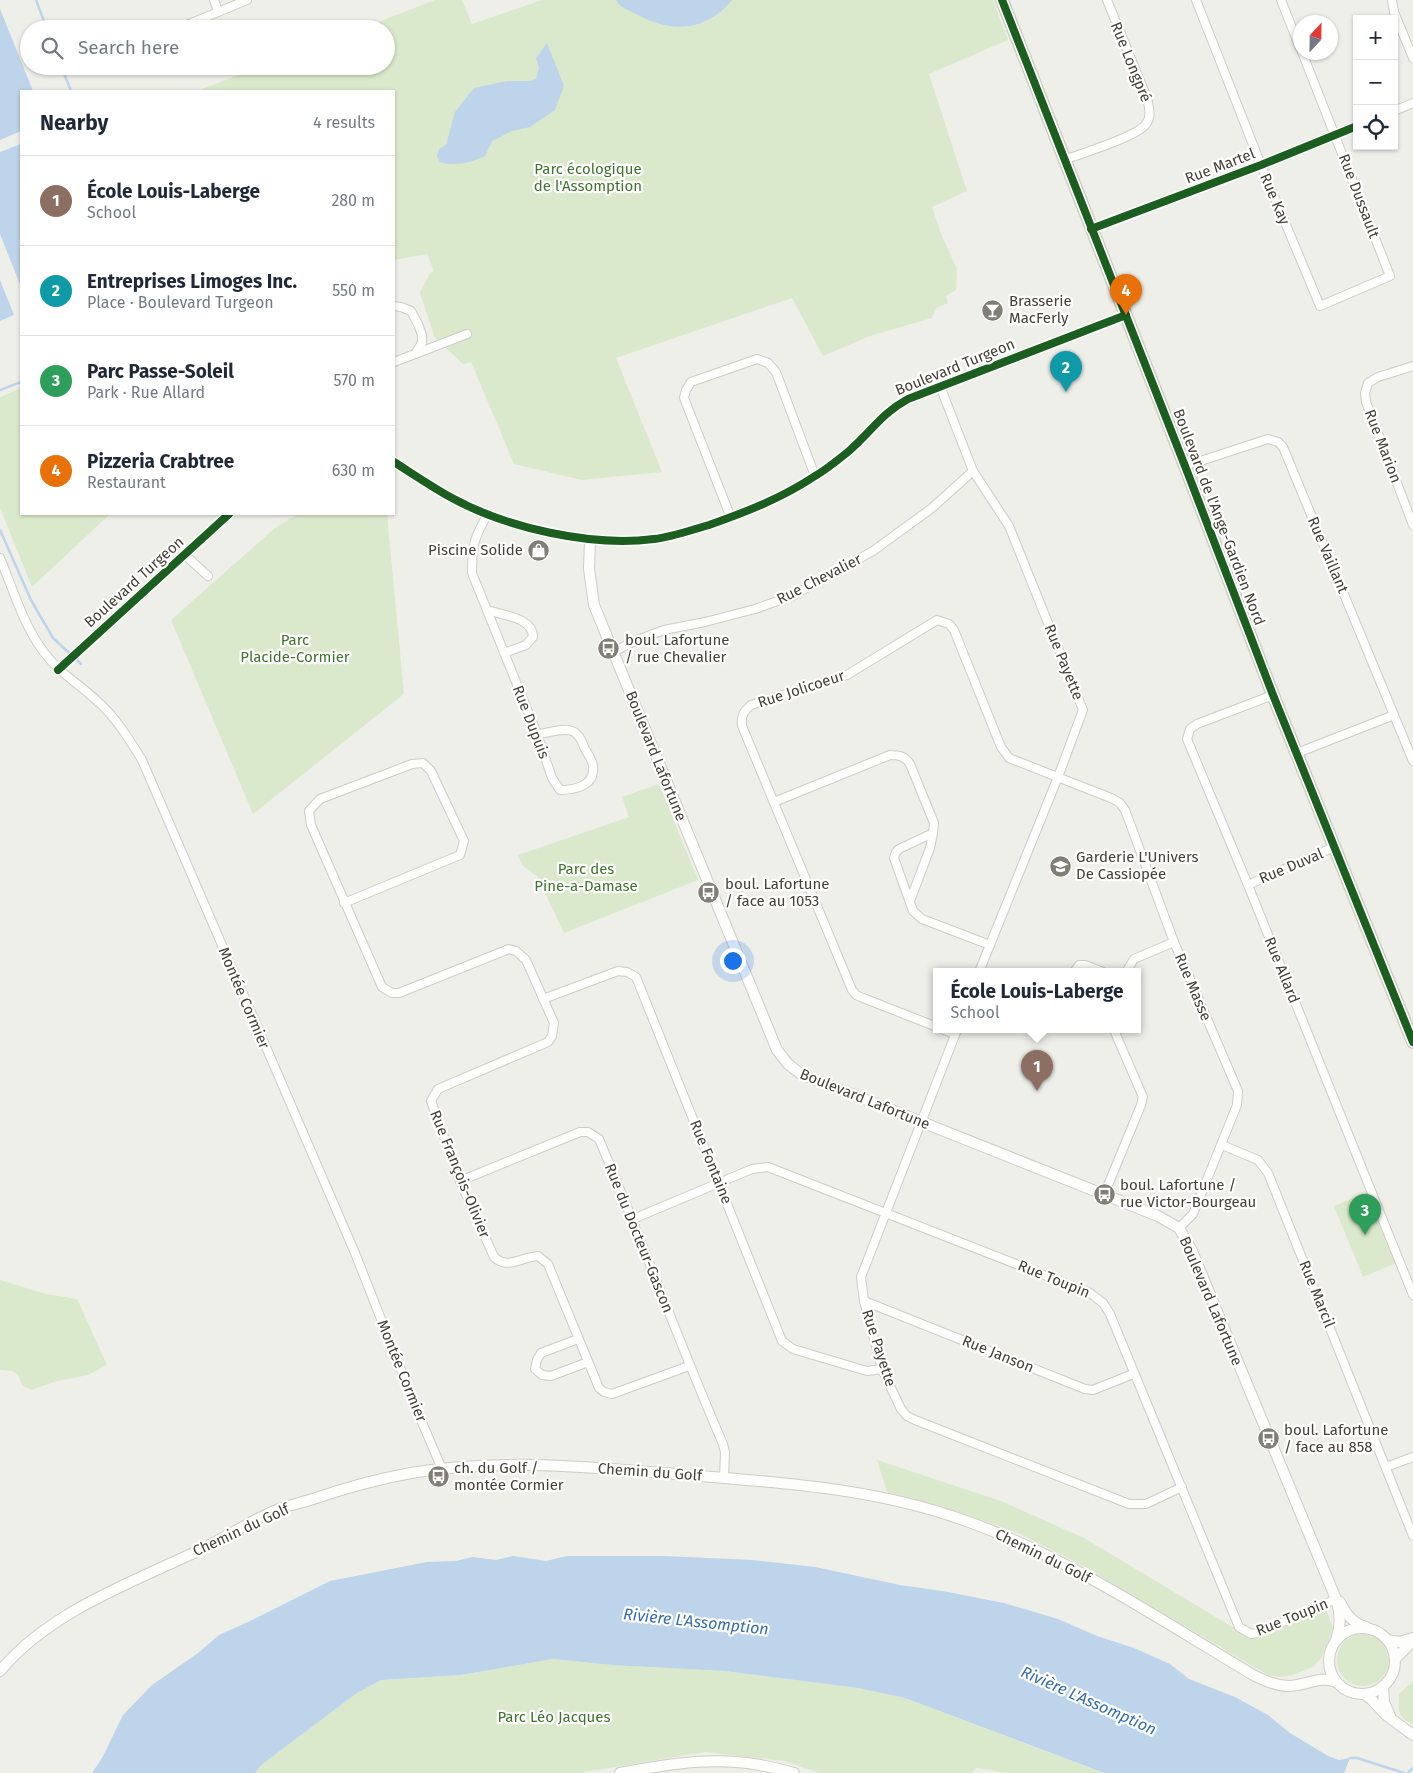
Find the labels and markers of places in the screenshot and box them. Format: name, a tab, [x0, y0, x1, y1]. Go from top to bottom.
pin: 4	[1110, 274, 1142, 315]
place label: Brasserie MacFerly	[1009, 292, 1072, 327]
bar icon: Brasserie MacFerly	[981, 298, 1005, 322]
pin: 2	[1050, 351, 1082, 392]
shop icon: Piscine Solide	[527, 538, 551, 562]
place label: Piscine Solide	[428, 541, 523, 559]
place label: boul. Lafortune / rue Chevalier	[625, 631, 729, 666]
bus stop icon: boul. Lafortune / rue Chevalier	[597, 637, 621, 661]
place label: Garderie L'Univers De Cassiopée	[1076, 848, 1199, 883]
school or university icon: Garderie L'Univers De Cassiopée	[1048, 854, 1072, 878]
place label: boul. Lafortune / face au 1053	[725, 875, 829, 910]
bus stop icon: boul. Lafortune / face au 1053	[697, 881, 721, 905]
pin: 1	[1021, 1050, 1053, 1091]
place label: boul. Lafortune / rue Victor-Bourgeau	[1120, 1176, 1256, 1211]
bus stop icon: boul. Lafortune / rue Victor-Bourgeau	[1092, 1182, 1116, 1206]
pin: 3	[1349, 1194, 1381, 1235]
place label: boul. Lafortune / face au 858	[1284, 1421, 1388, 1456]
bus stop icon: boul. Lafortune / face au 858	[1256, 1427, 1280, 1451]
place label: ch. du Golf / montée Cormier	[454, 1459, 564, 1494]
bus stop icon: ch. du Golf / montée Cormier	[426, 1465, 450, 1489]

